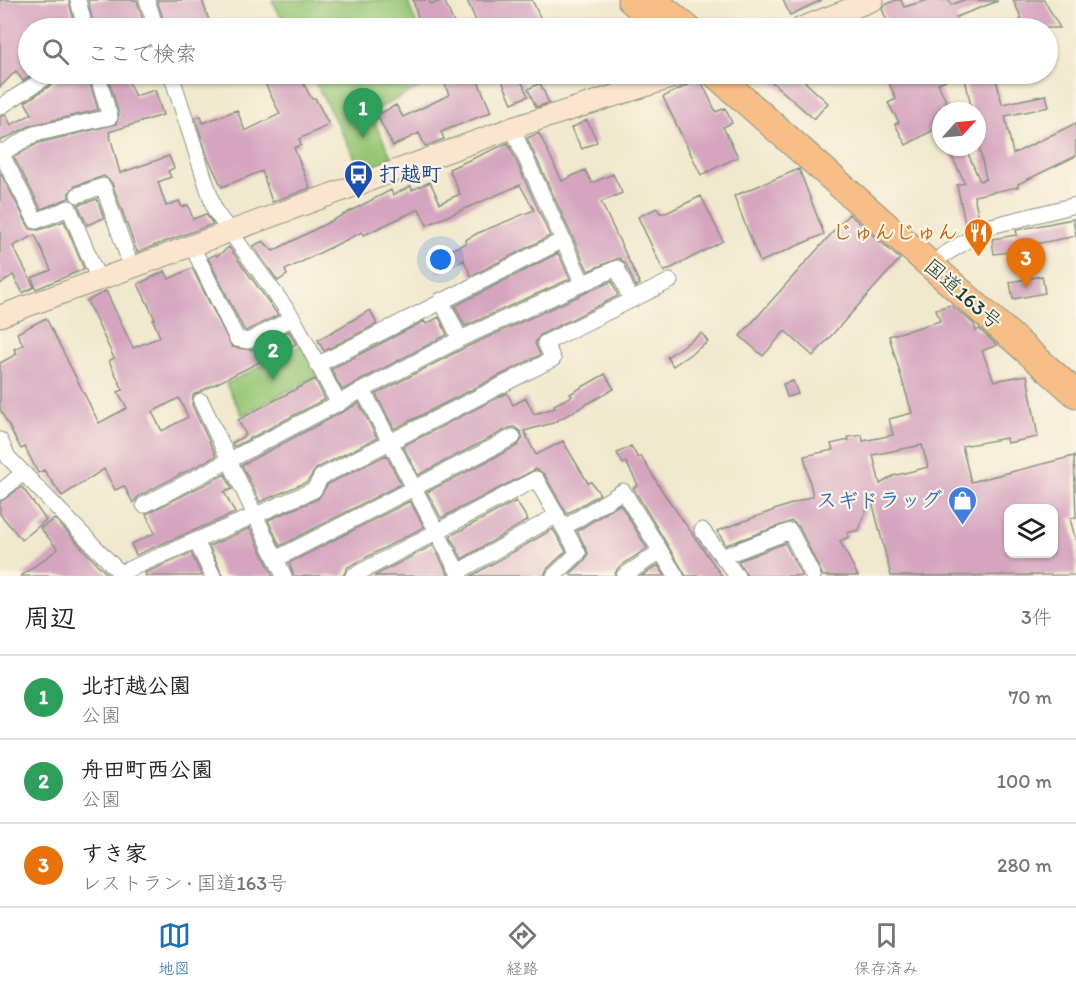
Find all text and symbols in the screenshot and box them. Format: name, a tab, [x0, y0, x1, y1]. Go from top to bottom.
search box	[18, 18, 1058, 84]
icon: search	[39, 35, 72, 68]
text: ここで検索	[87, 40, 197, 67]
pin: 1	[344, 88, 382, 138]
north arrow	[932, 102, 986, 156]
bus stop icon: 打越町	[342, 158, 374, 200]
place label: 打越町	[379, 161, 442, 186]
restaurant icon: じゅんじゅん	[963, 216, 995, 258]
place label: じゅんじゅん	[832, 219, 958, 244]
pin: 3	[1006, 238, 1046, 288]
your location	[426, 245, 455, 274]
street label: 国道163号	[919, 253, 1007, 334]
pin: 2	[254, 330, 292, 380]
shop icon: スギドラッグ	[947, 484, 979, 526]
place label: スギドラッグ	[816, 487, 942, 512]
map controls	[1004, 504, 1058, 558]
button: layers	[1004, 504, 1058, 558]
text: 周辺	[24, 602, 76, 634]
text: 3件	[1021, 605, 1052, 629]
text: 北打越公園	[81, 672, 191, 699]
text: 1	[39, 685, 48, 709]
text: 70 m	[1008, 685, 1052, 709]
text: 公園	[81, 703, 121, 727]
text: 舟田町西公園	[81, 756, 213, 783]
text: 2	[38, 769, 49, 793]
text: 100 m	[997, 769, 1052, 793]
text: 公園	[81, 787, 121, 811]
text: すき家	[81, 840, 147, 867]
text: 3	[38, 853, 49, 877]
text: 280 m	[997, 853, 1052, 877]
text: レストラン · 国道163号	[81, 871, 287, 895]
tab: 地図	[158, 919, 191, 979]
tab: 経路	[506, 919, 539, 979]
tab: 保存済み	[854, 919, 918, 979]

